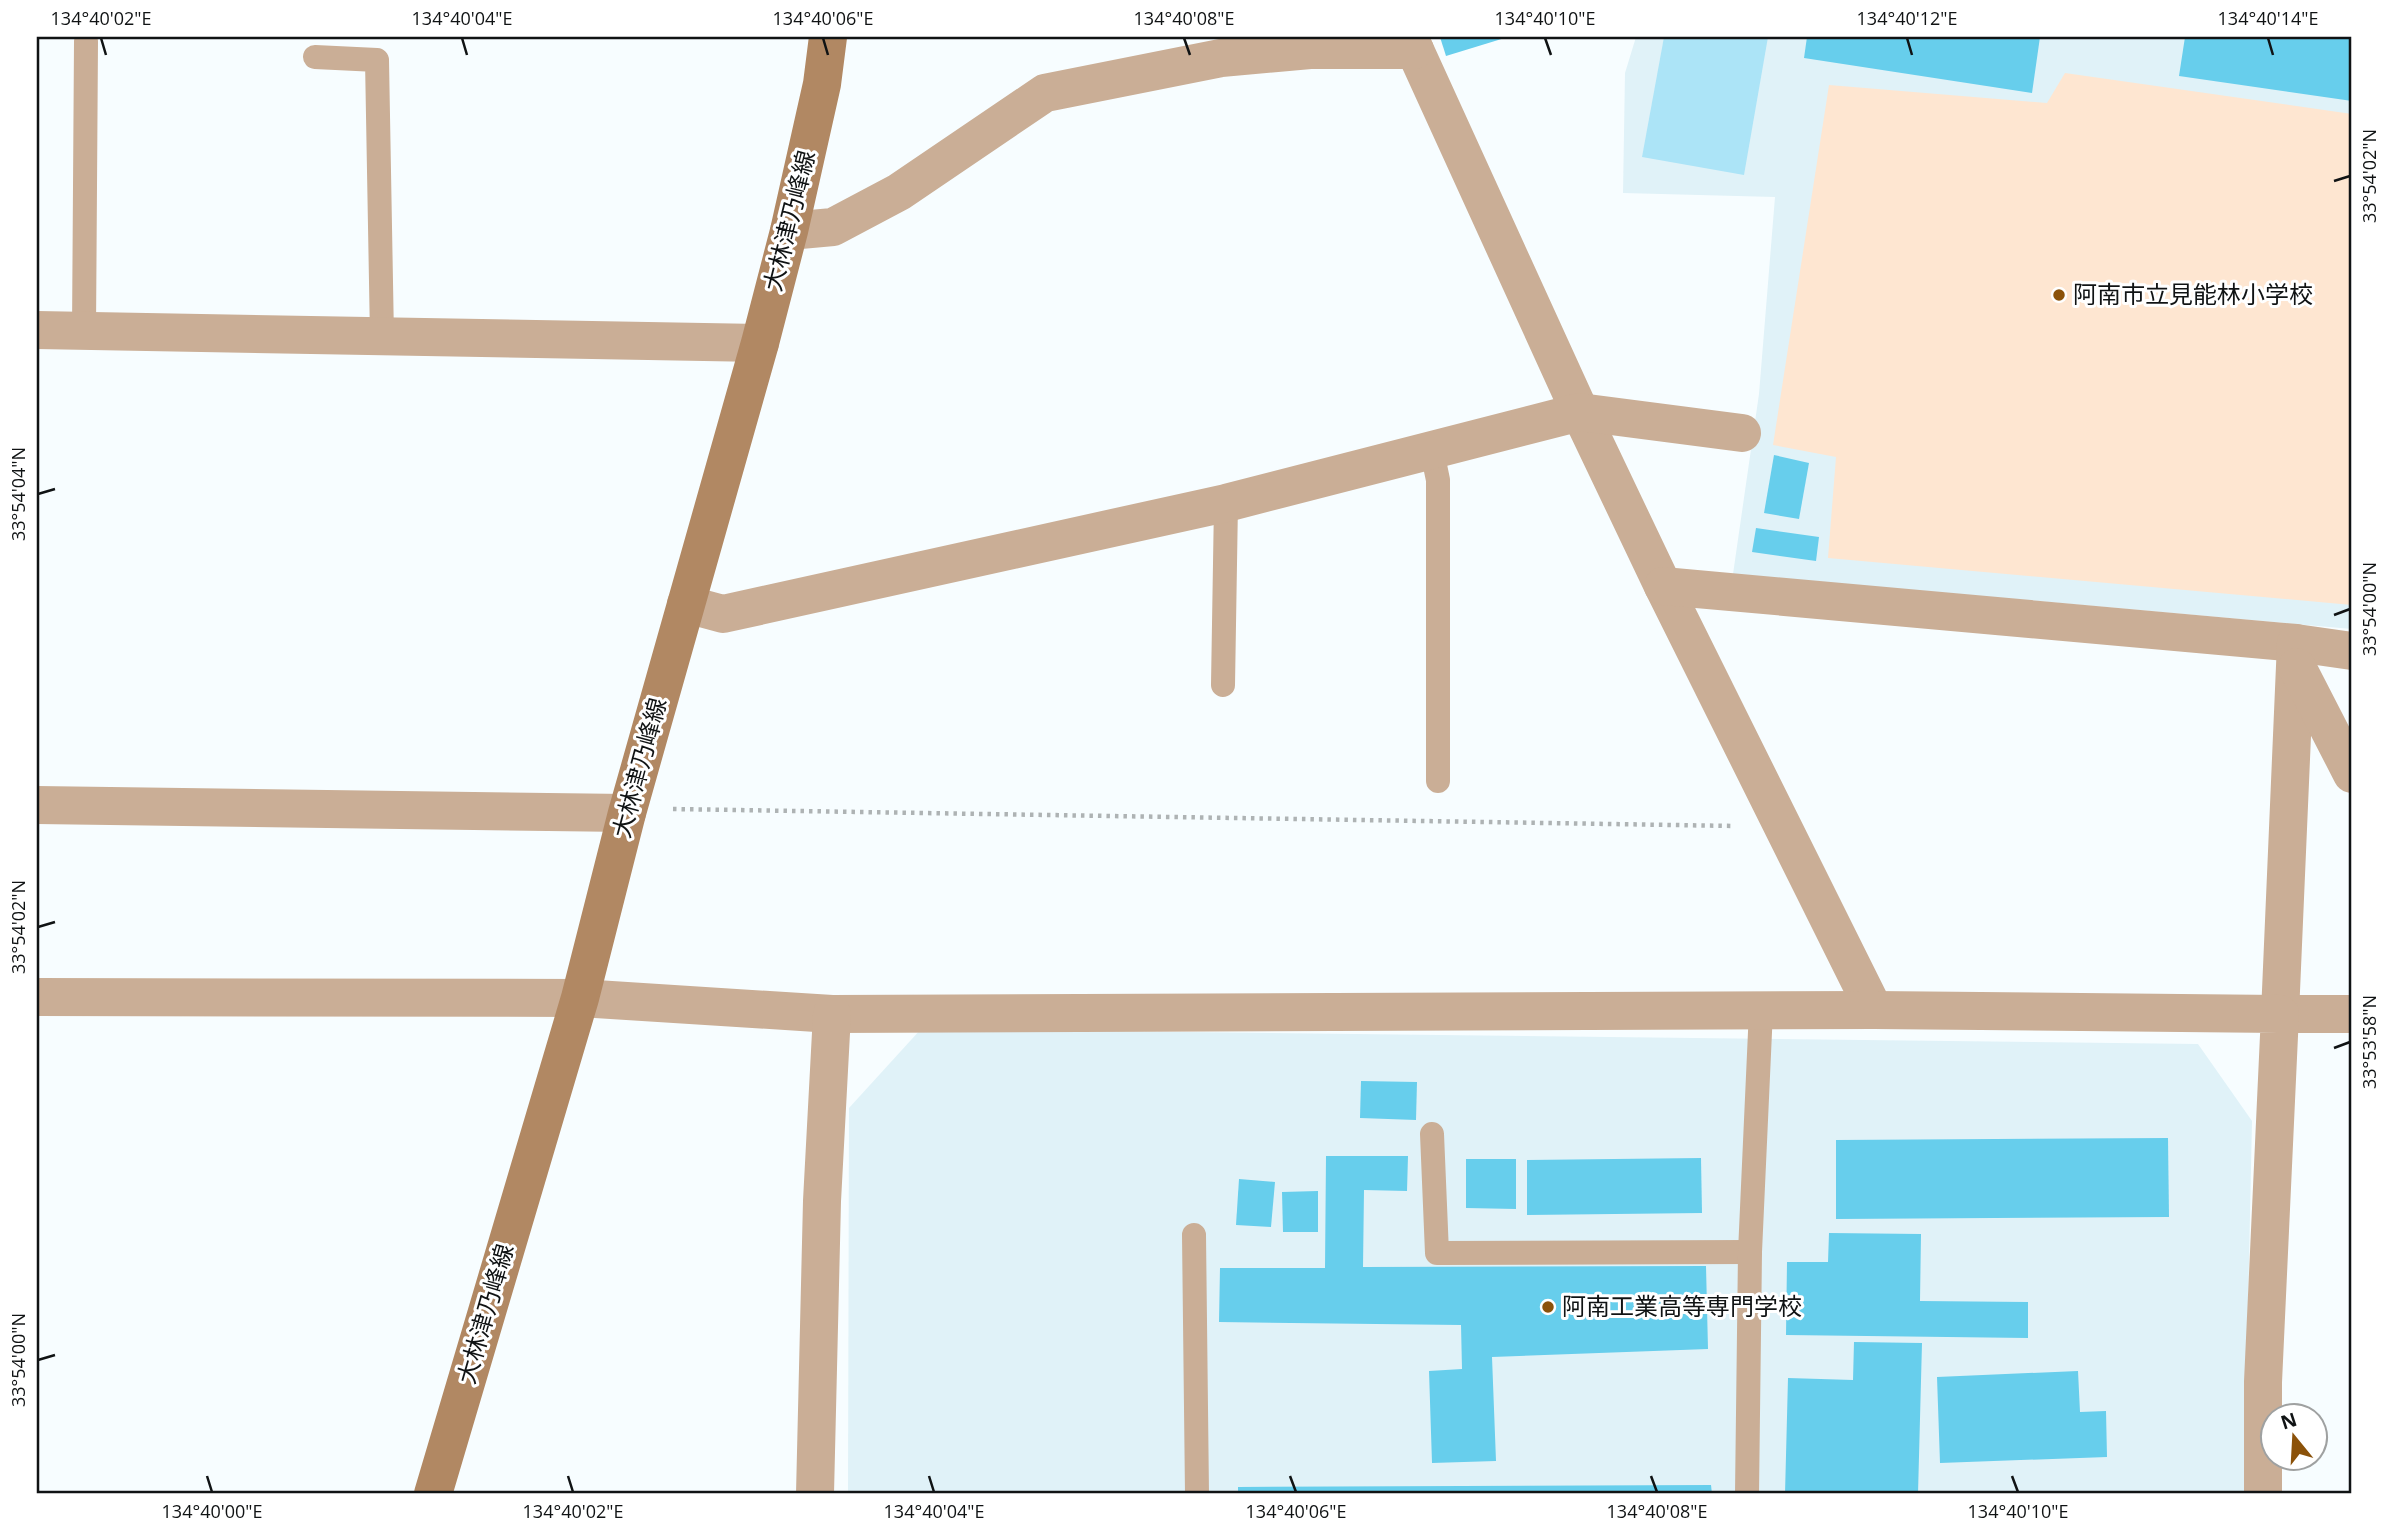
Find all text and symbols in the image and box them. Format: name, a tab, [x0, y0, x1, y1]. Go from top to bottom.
text: 134°40'02"E	[51, 6, 151, 30]
text: 134°40'04"E	[412, 6, 512, 30]
text: 134°40'06"E	[773, 6, 873, 30]
text: 134°40'08"E	[1134, 6, 1234, 30]
text: 134°40'10"E	[1495, 6, 1595, 30]
text: 134°40'12"E	[1857, 6, 1957, 30]
text: 134°40'14"E	[2218, 6, 2318, 30]
text: 33°54'02"N	[2357, 129, 2381, 223]
street label: 大林津乃峰線	[755, 147, 822, 294]
place label: 阿南市立見能林小学校	[2073, 277, 2313, 310]
marker: 阿南市立見能林小学校	[2051, 287, 2067, 303]
text: 33°54'04"N	[6, 447, 30, 541]
text: 33°54'00"N	[2357, 562, 2381, 656]
street label: 大林津乃峰線	[604, 694, 673, 841]
text: 33°54'02"N	[6, 880, 30, 974]
text: 33°53'58"N	[2357, 995, 2381, 1089]
street label: 大林津乃峰線	[449, 1240, 520, 1387]
place label: 阿南工業高等専門学校	[1562, 1289, 1802, 1322]
marker: 阿南工業高等専門学校	[1540, 1299, 1556, 1315]
text: 33°54'00"N	[6, 1313, 30, 1407]
north arrow	[2260, 1402, 2330, 1472]
text: N	[2277, 1406, 2300, 1436]
text: 134°40'00"E	[162, 1499, 262, 1523]
text: 134°40'02"E	[523, 1499, 623, 1523]
text: 134°40'04"E	[884, 1499, 984, 1523]
text: 134°40'06"E	[1246, 1499, 1346, 1523]
text: 134°40'08"E	[1607, 1499, 1707, 1523]
text: 134°40'10"E	[1968, 1499, 2068, 1523]

